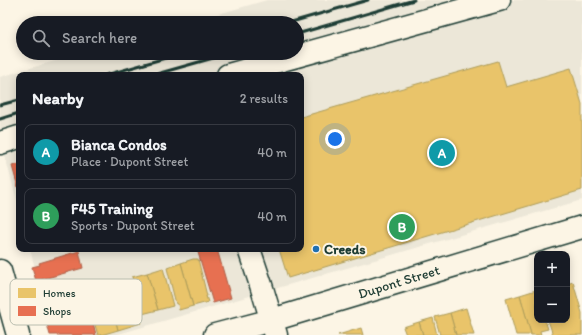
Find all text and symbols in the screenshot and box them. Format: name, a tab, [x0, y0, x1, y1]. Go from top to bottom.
search box	[16, 16, 304, 60]
icon: search	[30, 27, 52, 49]
text: Search here	[62, 29, 137, 47]
text: Nearby	[32, 88, 84, 108]
text: 2 results	[240, 91, 288, 106]
your location	[325, 129, 345, 149]
text: Bianca Condos	[71, 136, 167, 154]
pin: A	[429, 138, 455, 168]
text: A	[42, 145, 50, 160]
text: 40 m	[257, 145, 287, 160]
text: Place · Dupont Street	[71, 154, 188, 169]
text: F45 Training	[71, 200, 153, 218]
text: B	[42, 209, 50, 224]
text: 40 m	[257, 209, 287, 224]
pin: B	[389, 212, 415, 242]
text: Sports · Dupont Street	[71, 218, 195, 233]
place label: Creeds	[324, 241, 366, 258]
marker: Creeds	[311, 244, 321, 254]
map controls	[534, 251, 570, 323]
button: +	[534, 251, 570, 287]
street label: Dupont Street	[356, 262, 442, 302]
legend	[10, 279, 142, 325]
text: Homes	[43, 287, 76, 300]
button: −	[534, 287, 570, 323]
text: Shops	[43, 305, 71, 318]

